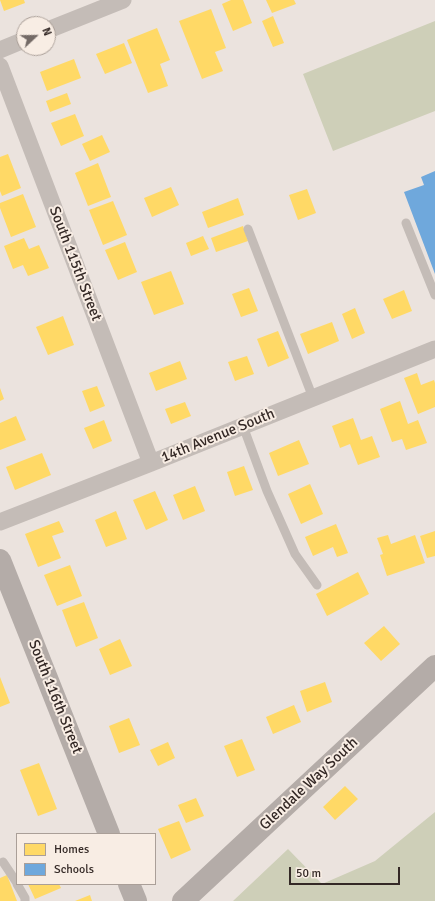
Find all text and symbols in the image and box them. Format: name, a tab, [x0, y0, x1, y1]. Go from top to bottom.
north arrow	[16, 16, 56, 56]
text: N	[39, 26, 54, 38]
street label: South 115th Street	[45, 204, 105, 324]
street label: 14th Avenue South	[159, 405, 277, 467]
street label: South 116th Street	[24, 637, 86, 757]
street label: Glendale Way South	[256, 734, 362, 834]
legend	[16, 833, 156, 885]
text: Homes	[54, 842, 89, 857]
scale bar	[291, 859, 402, 885]
text: Schools	[54, 862, 94, 877]
text: 50 m	[296, 866, 321, 881]

